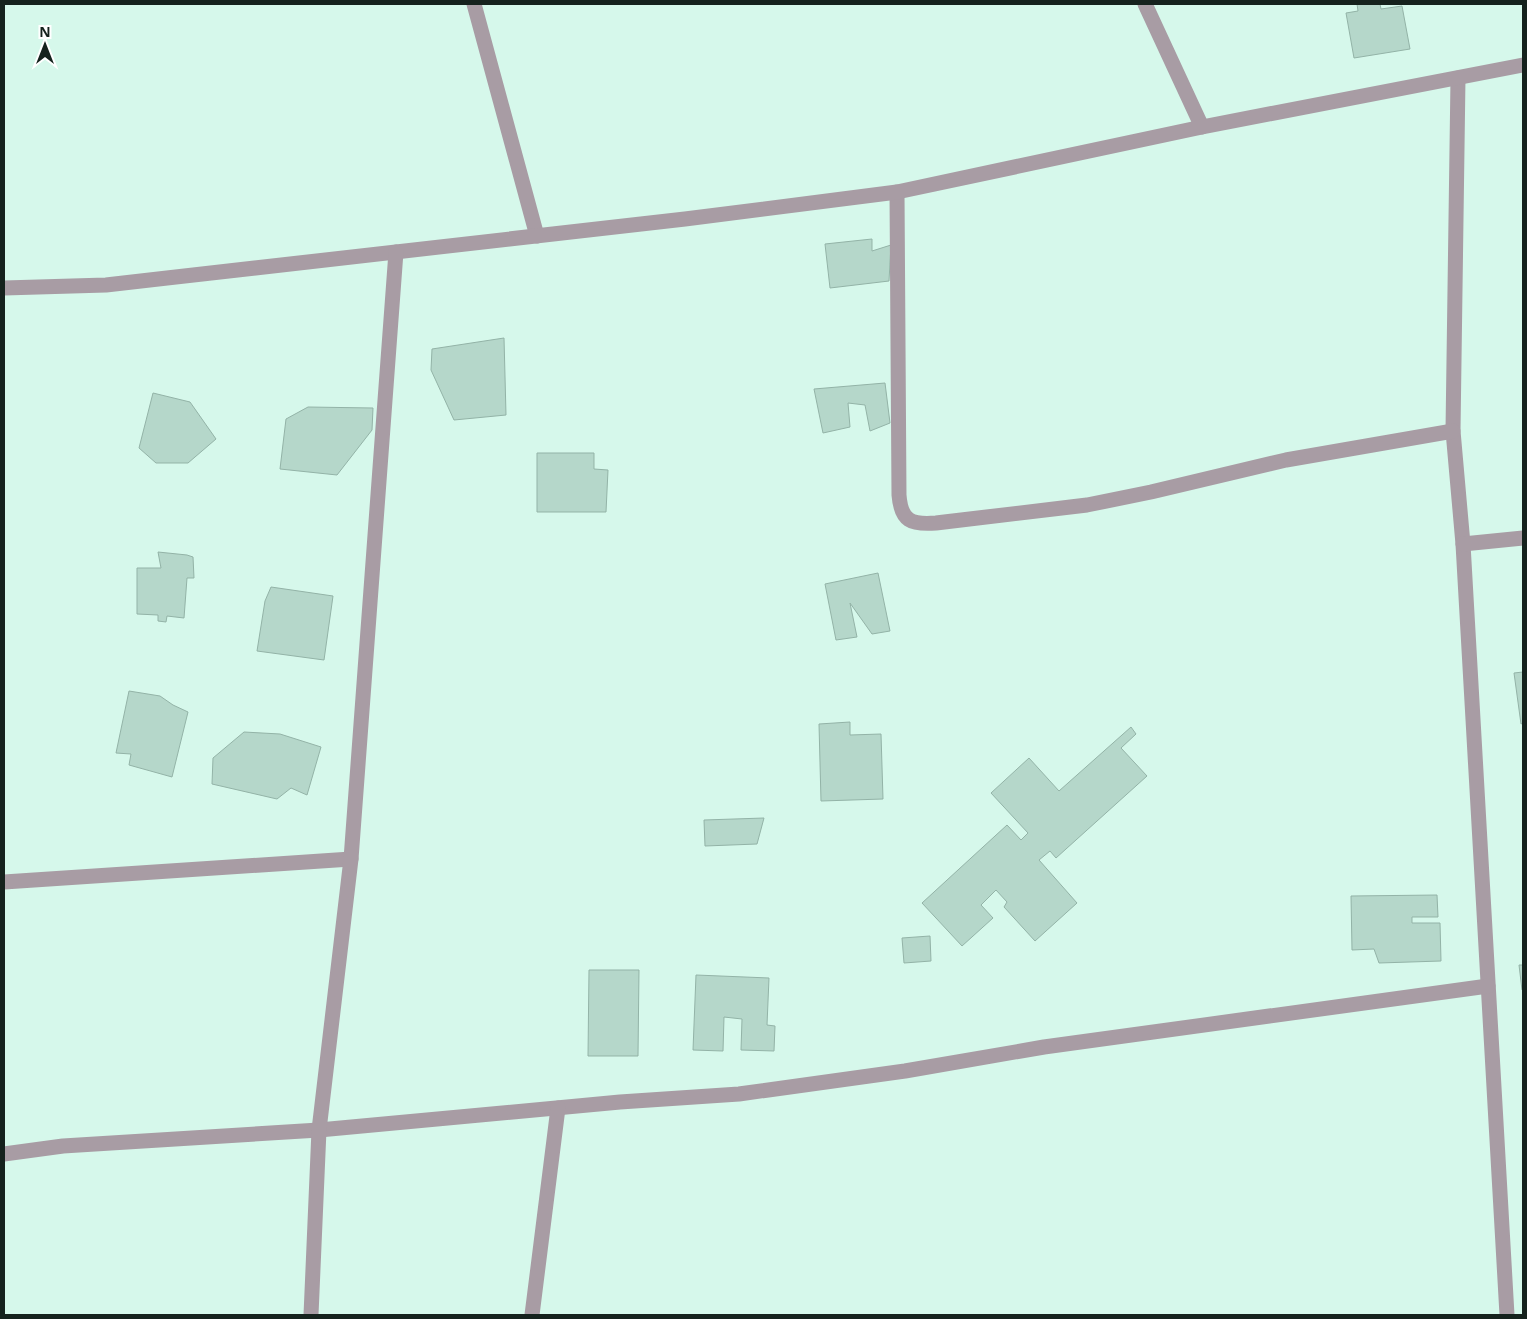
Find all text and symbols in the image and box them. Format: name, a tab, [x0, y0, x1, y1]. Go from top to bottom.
north arrow	[20, 20, 70, 70]
text: N	[39, 22, 51, 41]

